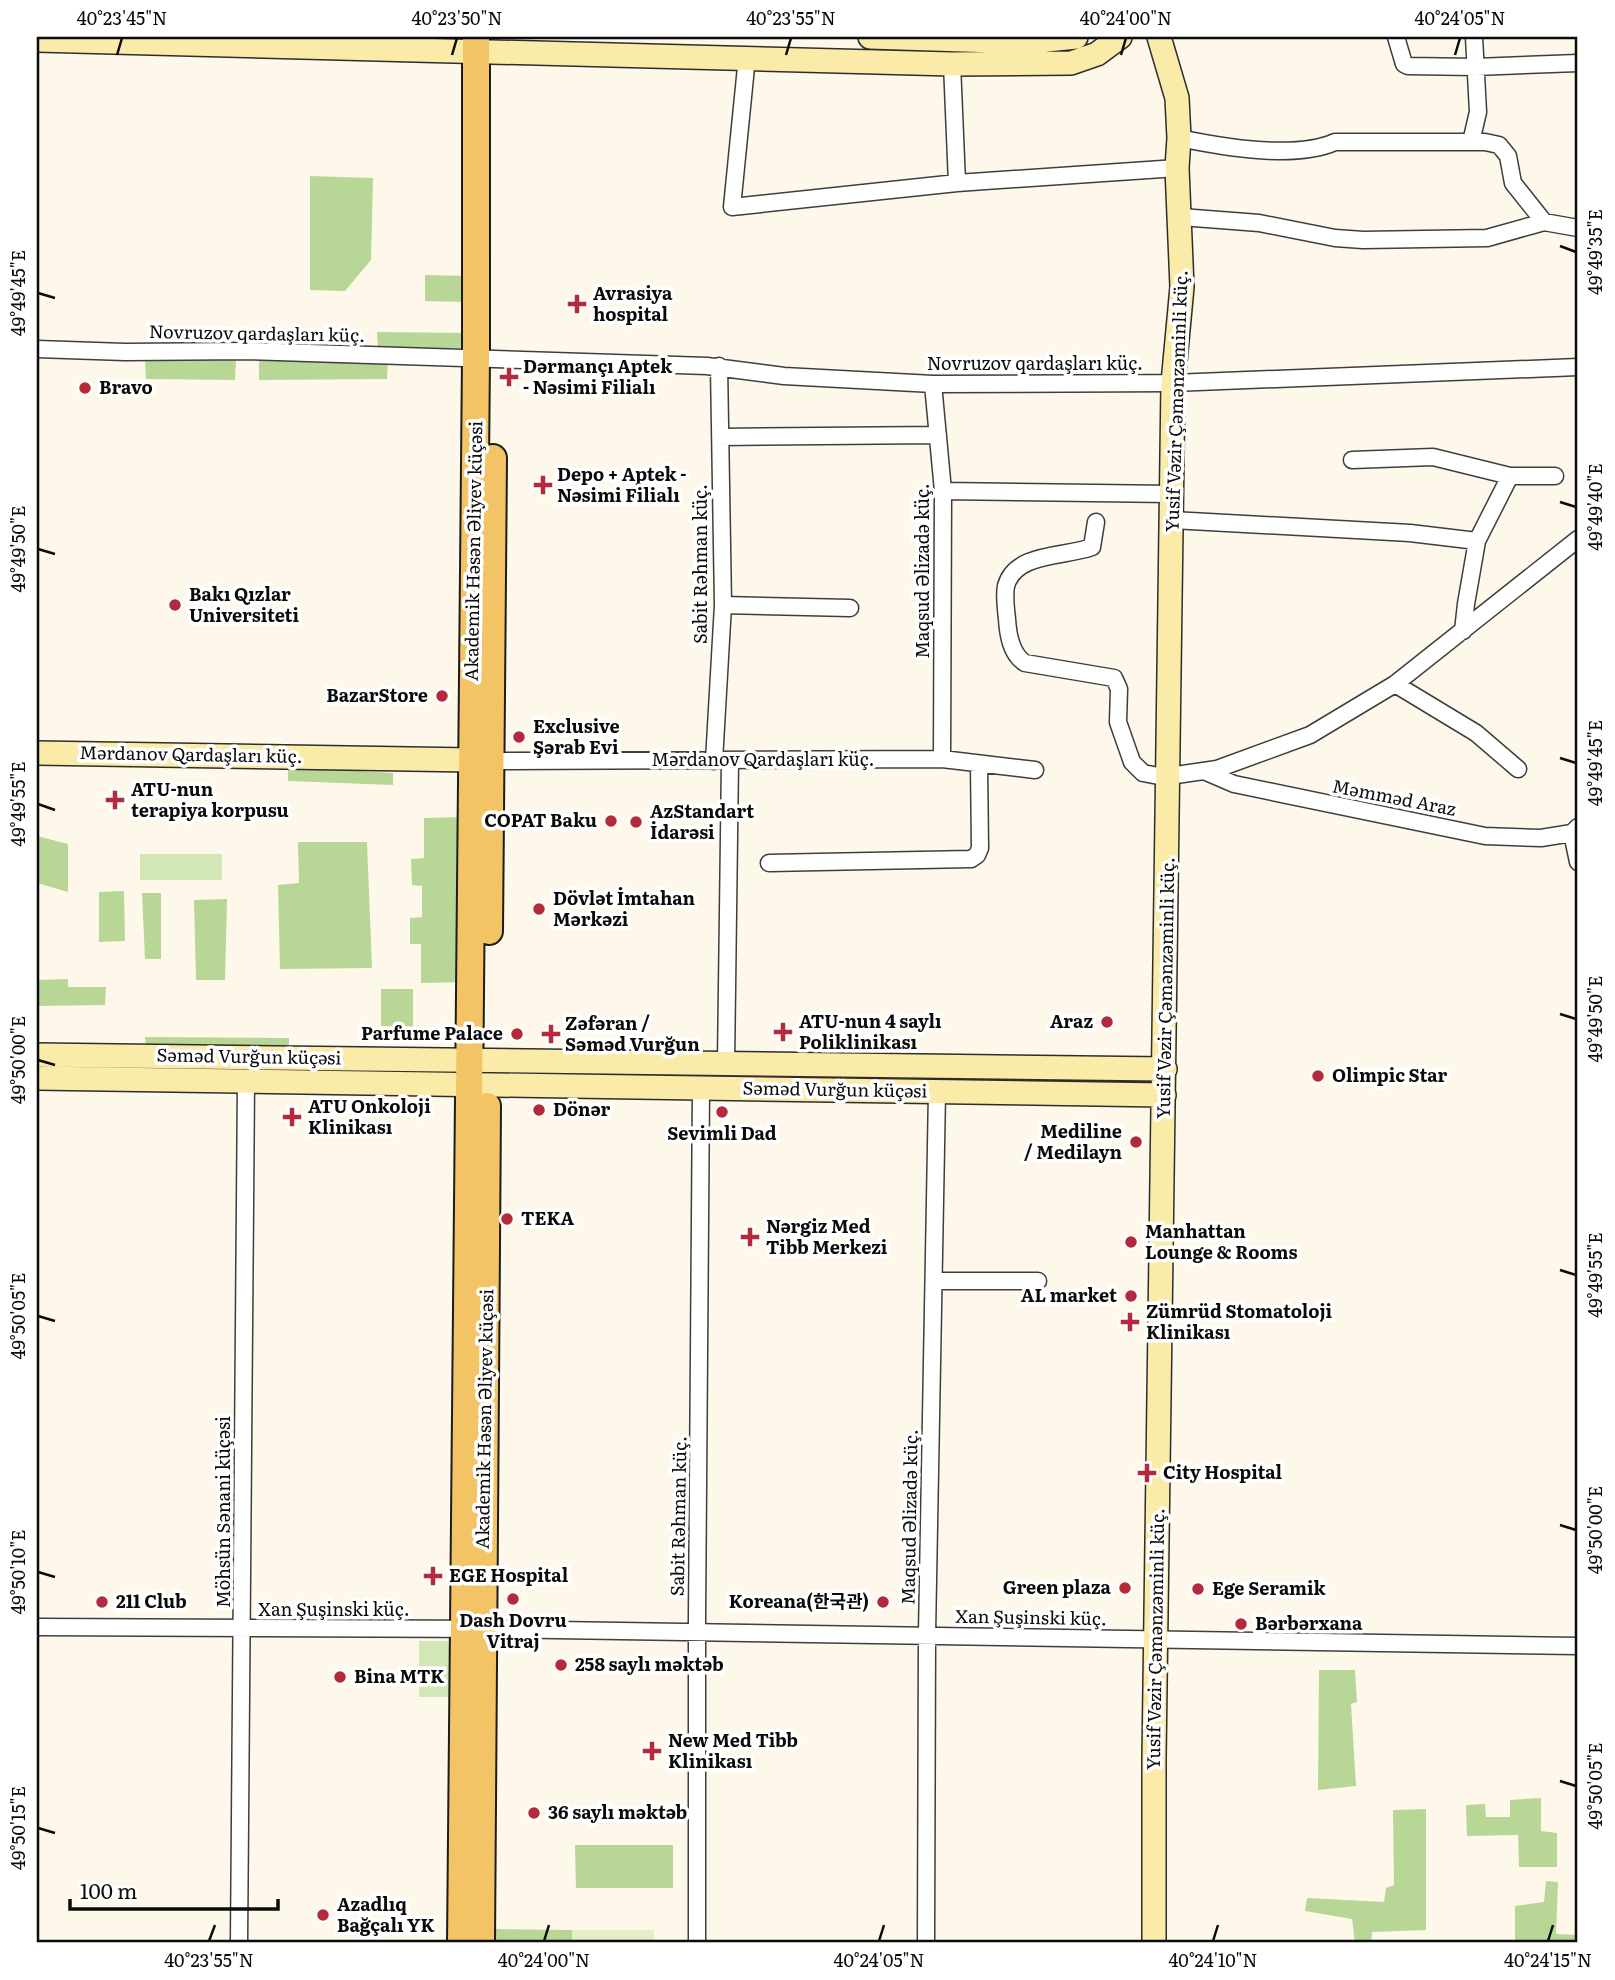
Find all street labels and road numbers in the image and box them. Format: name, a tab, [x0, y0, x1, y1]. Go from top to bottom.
street label: Yusif Vəzir Çəmənzəminli küç.	[1157, 270, 1194, 532]
street label: Novruzov qardaşları küç.	[149, 317, 365, 348]
street label: Novruzov qardaşları küç.	[927, 349, 1143, 376]
street label: Akademik Həsən Əliyev küçəsi	[457, 421, 488, 681]
street label: Maqsud Əlizadə küç.	[908, 483, 935, 659]
street label: Sabit Rəhman küç.	[686, 484, 713, 644]
street label: Mərdanov Qardaşları küç.	[79, 738, 303, 769]
street label: Mərdanov Qardaşları küç.	[651, 745, 875, 772]
street label: Məmməd Araz	[1330, 771, 1459, 822]
street label: Yusif Vəzir Çəmənzəminli küç.	[1149, 857, 1180, 1119]
street label: Səməd Vurğun küçəsi	[156, 1040, 342, 1071]
street label: Səməd Vurğun küçəsi	[742, 1073, 928, 1104]
street label: Akademik Həsən Əliyev küçəsi	[468, 1289, 499, 1549]
street label: Möhsün Sənani küçəsi	[209, 1416, 236, 1608]
street label: Maqsud Əlizadə küç.	[893, 1429, 924, 1605]
street label: Sabit Rəhman küç.	[663, 1436, 692, 1596]
street label: Yusif Vəzir Çəmənzəminli küç.	[1139, 1508, 1170, 1770]
street label: Xan Şuşinski küç.	[258, 1595, 410, 1622]
street label: Xan Şuşinski küç.	[955, 1602, 1107, 1631]

